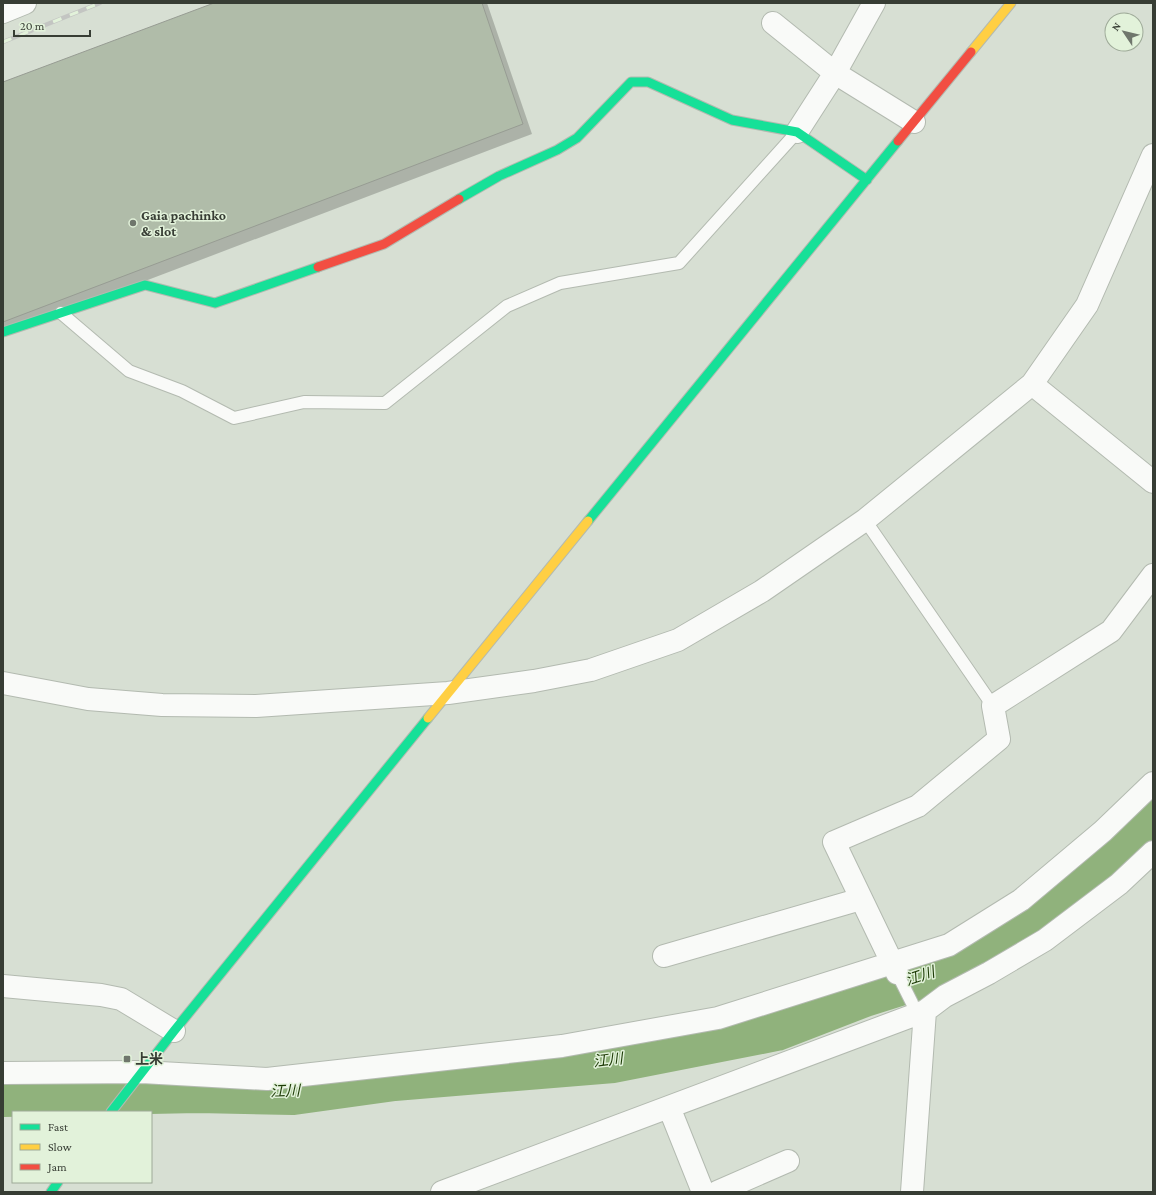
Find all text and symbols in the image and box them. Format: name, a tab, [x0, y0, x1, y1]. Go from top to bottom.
scale bar	[14, 12, 90, 38]
north arrow	[1104, 12, 1144, 52]
text: 20 m	[20, 19, 45, 33]
text: N	[1109, 19, 1123, 33]
place label: Gaia pachinko & slot	[141, 207, 226, 239]
marker: Gaia pachinko & slot	[128, 218, 138, 228]
water label: 江川	[903, 963, 939, 988]
water label: 江川	[592, 1050, 626, 1070]
place label: 上米	[135, 1051, 163, 1067]
marker: 上米	[122, 1054, 132, 1064]
water label: 江川	[270, 1082, 302, 1100]
legend	[12, 1111, 152, 1183]
text: Fast	[48, 1120, 69, 1134]
text: Slow	[48, 1140, 72, 1154]
text: Jam	[47, 1160, 67, 1174]

